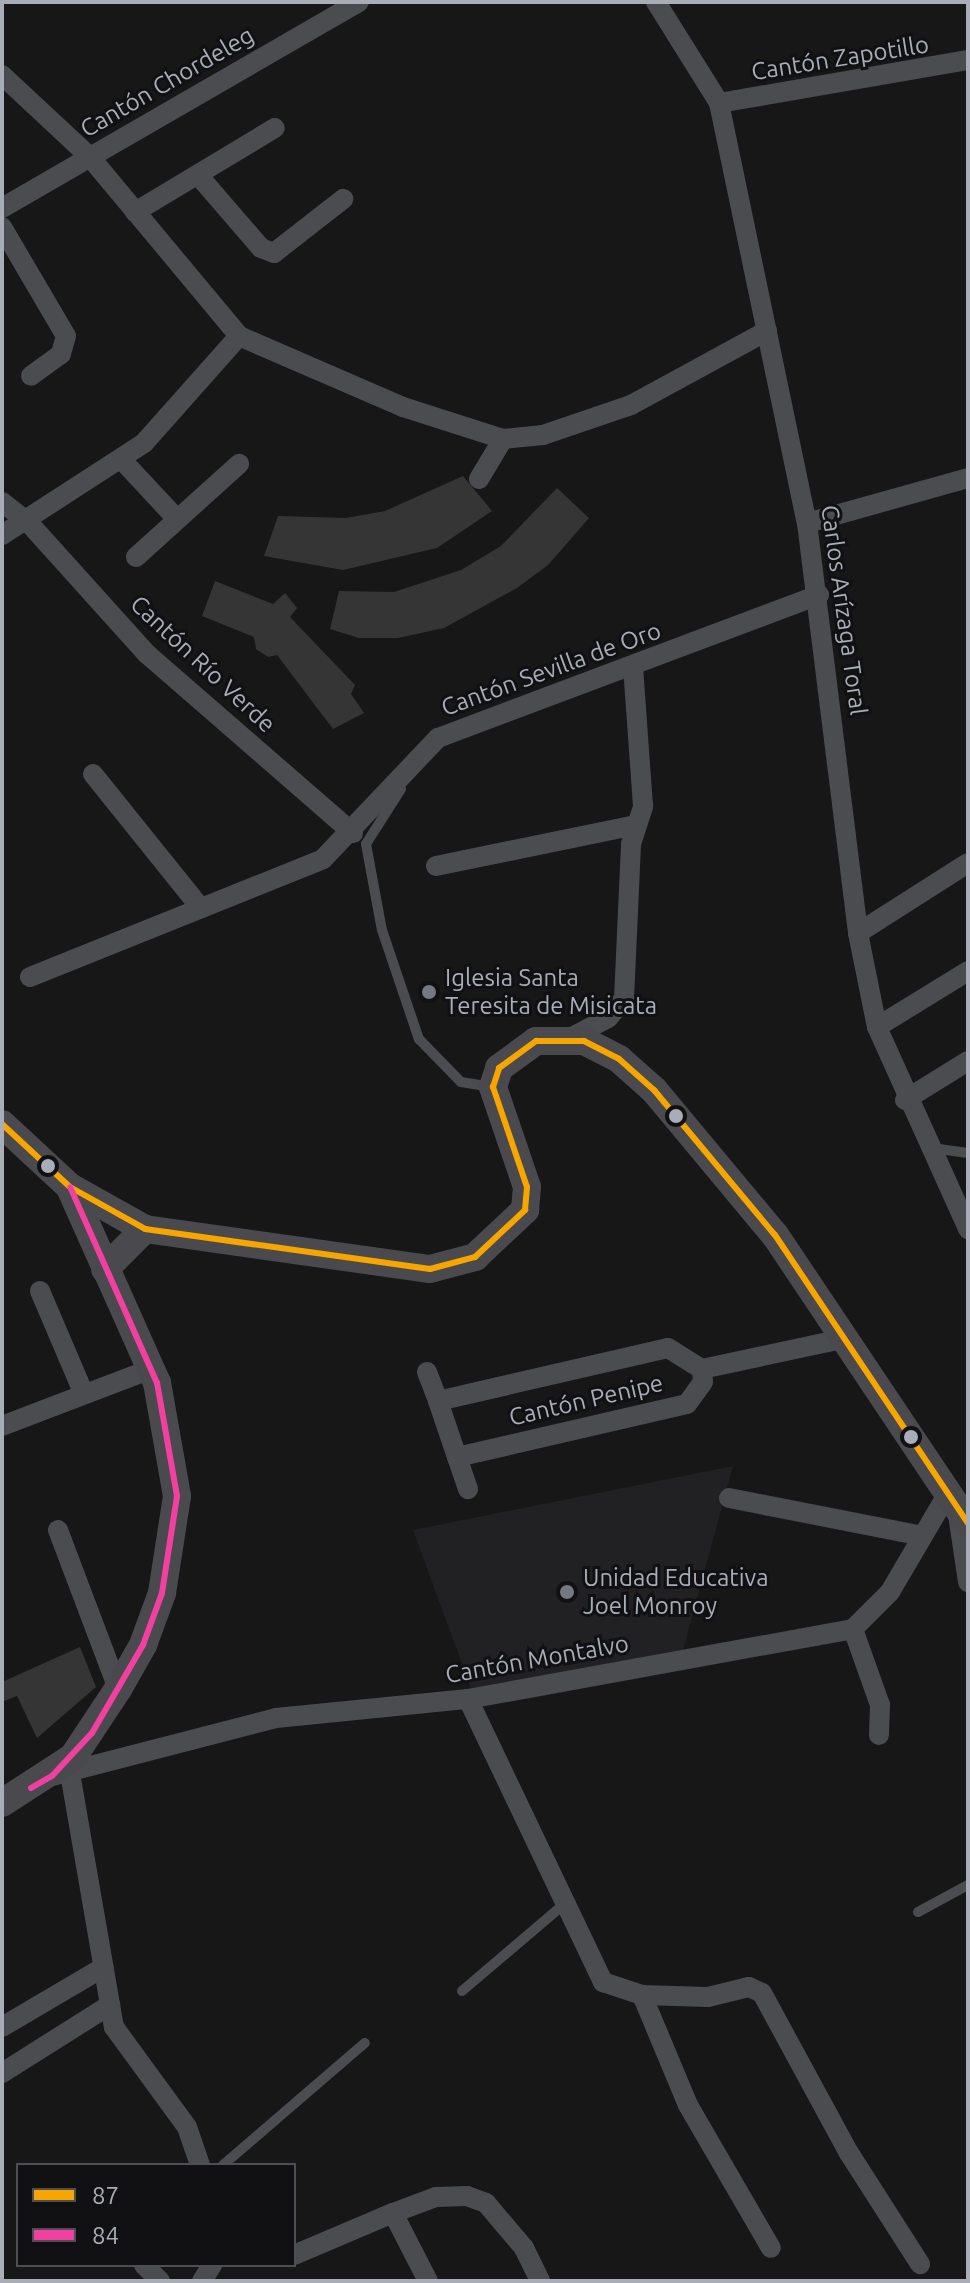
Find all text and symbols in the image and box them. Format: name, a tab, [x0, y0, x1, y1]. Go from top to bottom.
street label: Cantón Chordeleg	[75, 21, 259, 143]
street label: Cantón Zapotillo	[749, 30, 931, 86]
street label: Carlos Arízaga Toral	[815, 503, 873, 717]
street label: Cantón Río Verde	[125, 589, 281, 739]
street label: Cantón Sevilla de Oro	[437, 616, 665, 722]
place label: Iglesia Santa Teresita de Misicata	[445, 964, 657, 1020]
marker: Iglesia Santa Teresita de Misicata	[420, 983, 438, 1001]
unlabelled marker	[668, 1108, 684, 1124]
unlabelled marker	[40, 1158, 56, 1174]
street label: Cantón Penipe	[506, 1368, 666, 1432]
unlabelled marker	[903, 1429, 919, 1445]
place label: Unidad Educativa Joel Monroy	[583, 1564, 768, 1620]
marker: Unidad Educativa Joel Monroy	[558, 1583, 576, 1601]
street label: Cantón Montalvo	[443, 1629, 631, 1689]
legend	[16, 2163, 296, 2267]
text: 87	[92, 2182, 119, 2209]
text: 84	[92, 2222, 119, 2249]

